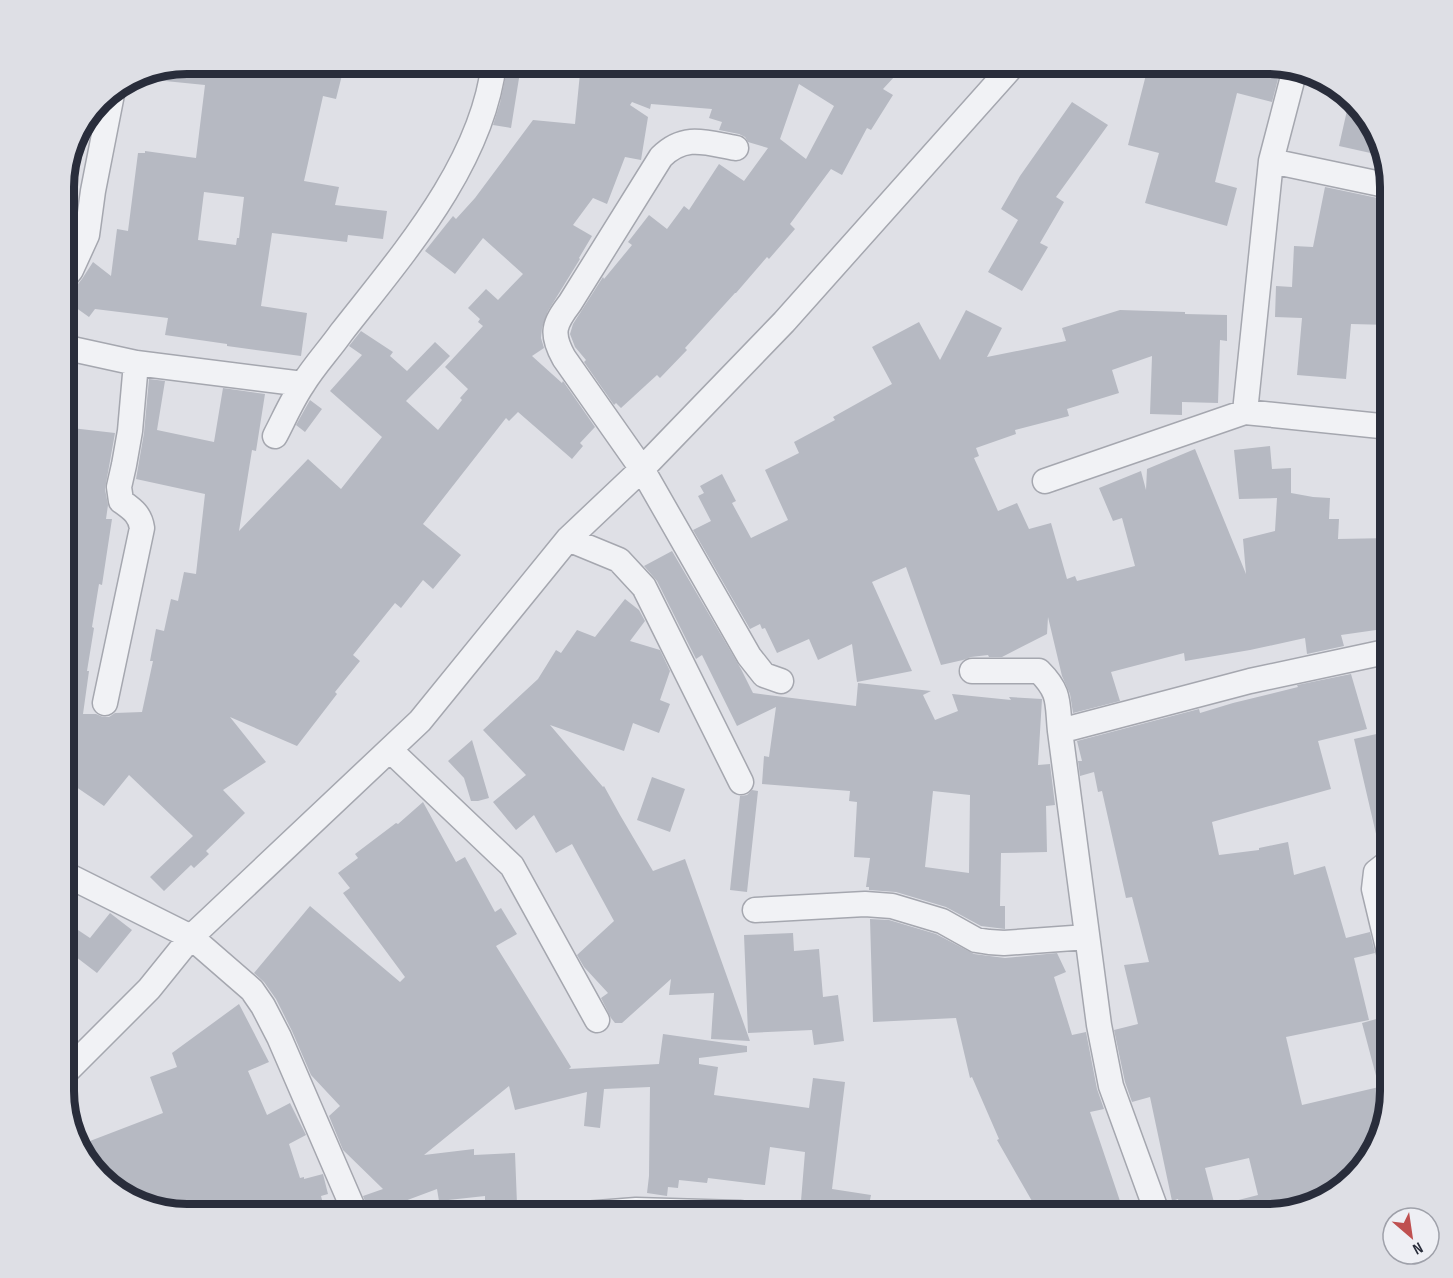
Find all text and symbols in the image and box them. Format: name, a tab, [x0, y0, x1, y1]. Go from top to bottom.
north arrow	[1381, 1206, 1441, 1266]
text: N	[1409, 1237, 1426, 1258]

